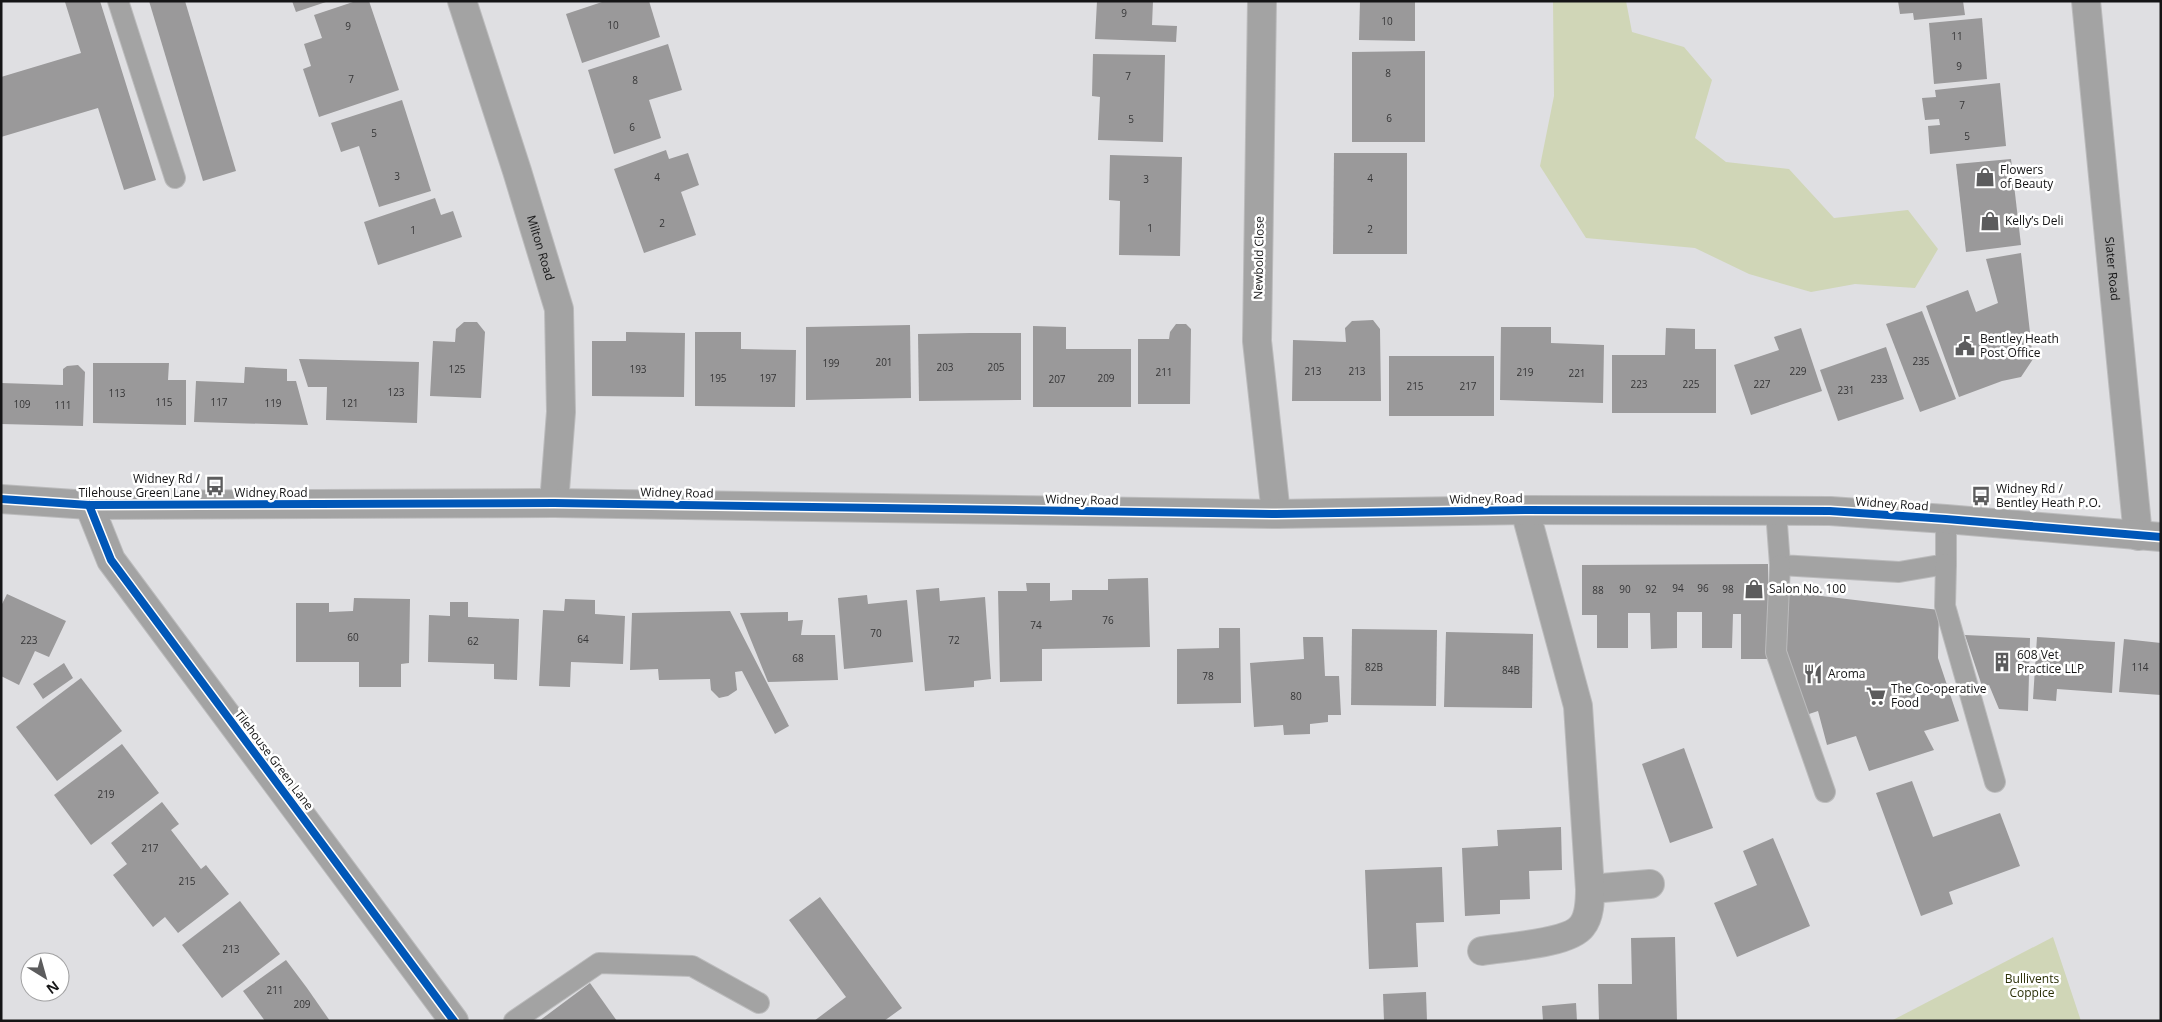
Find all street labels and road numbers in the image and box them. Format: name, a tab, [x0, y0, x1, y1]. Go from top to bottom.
street label: Milton Road	[523, 213, 559, 282]
street label: Newbold Close	[1249, 216, 1268, 300]
street label: Slater Road	[2101, 236, 2124, 301]
street label: Widney Road	[640, 483, 714, 502]
street label: Widney Road	[234, 484, 308, 501]
street label: Widney Road	[1449, 489, 1523, 508]
street label: Widney Road	[1045, 490, 1119, 509]
street label: Widney Road	[1855, 492, 1929, 515]
street label: Tilehouse Green Lane	[231, 706, 318, 814]

